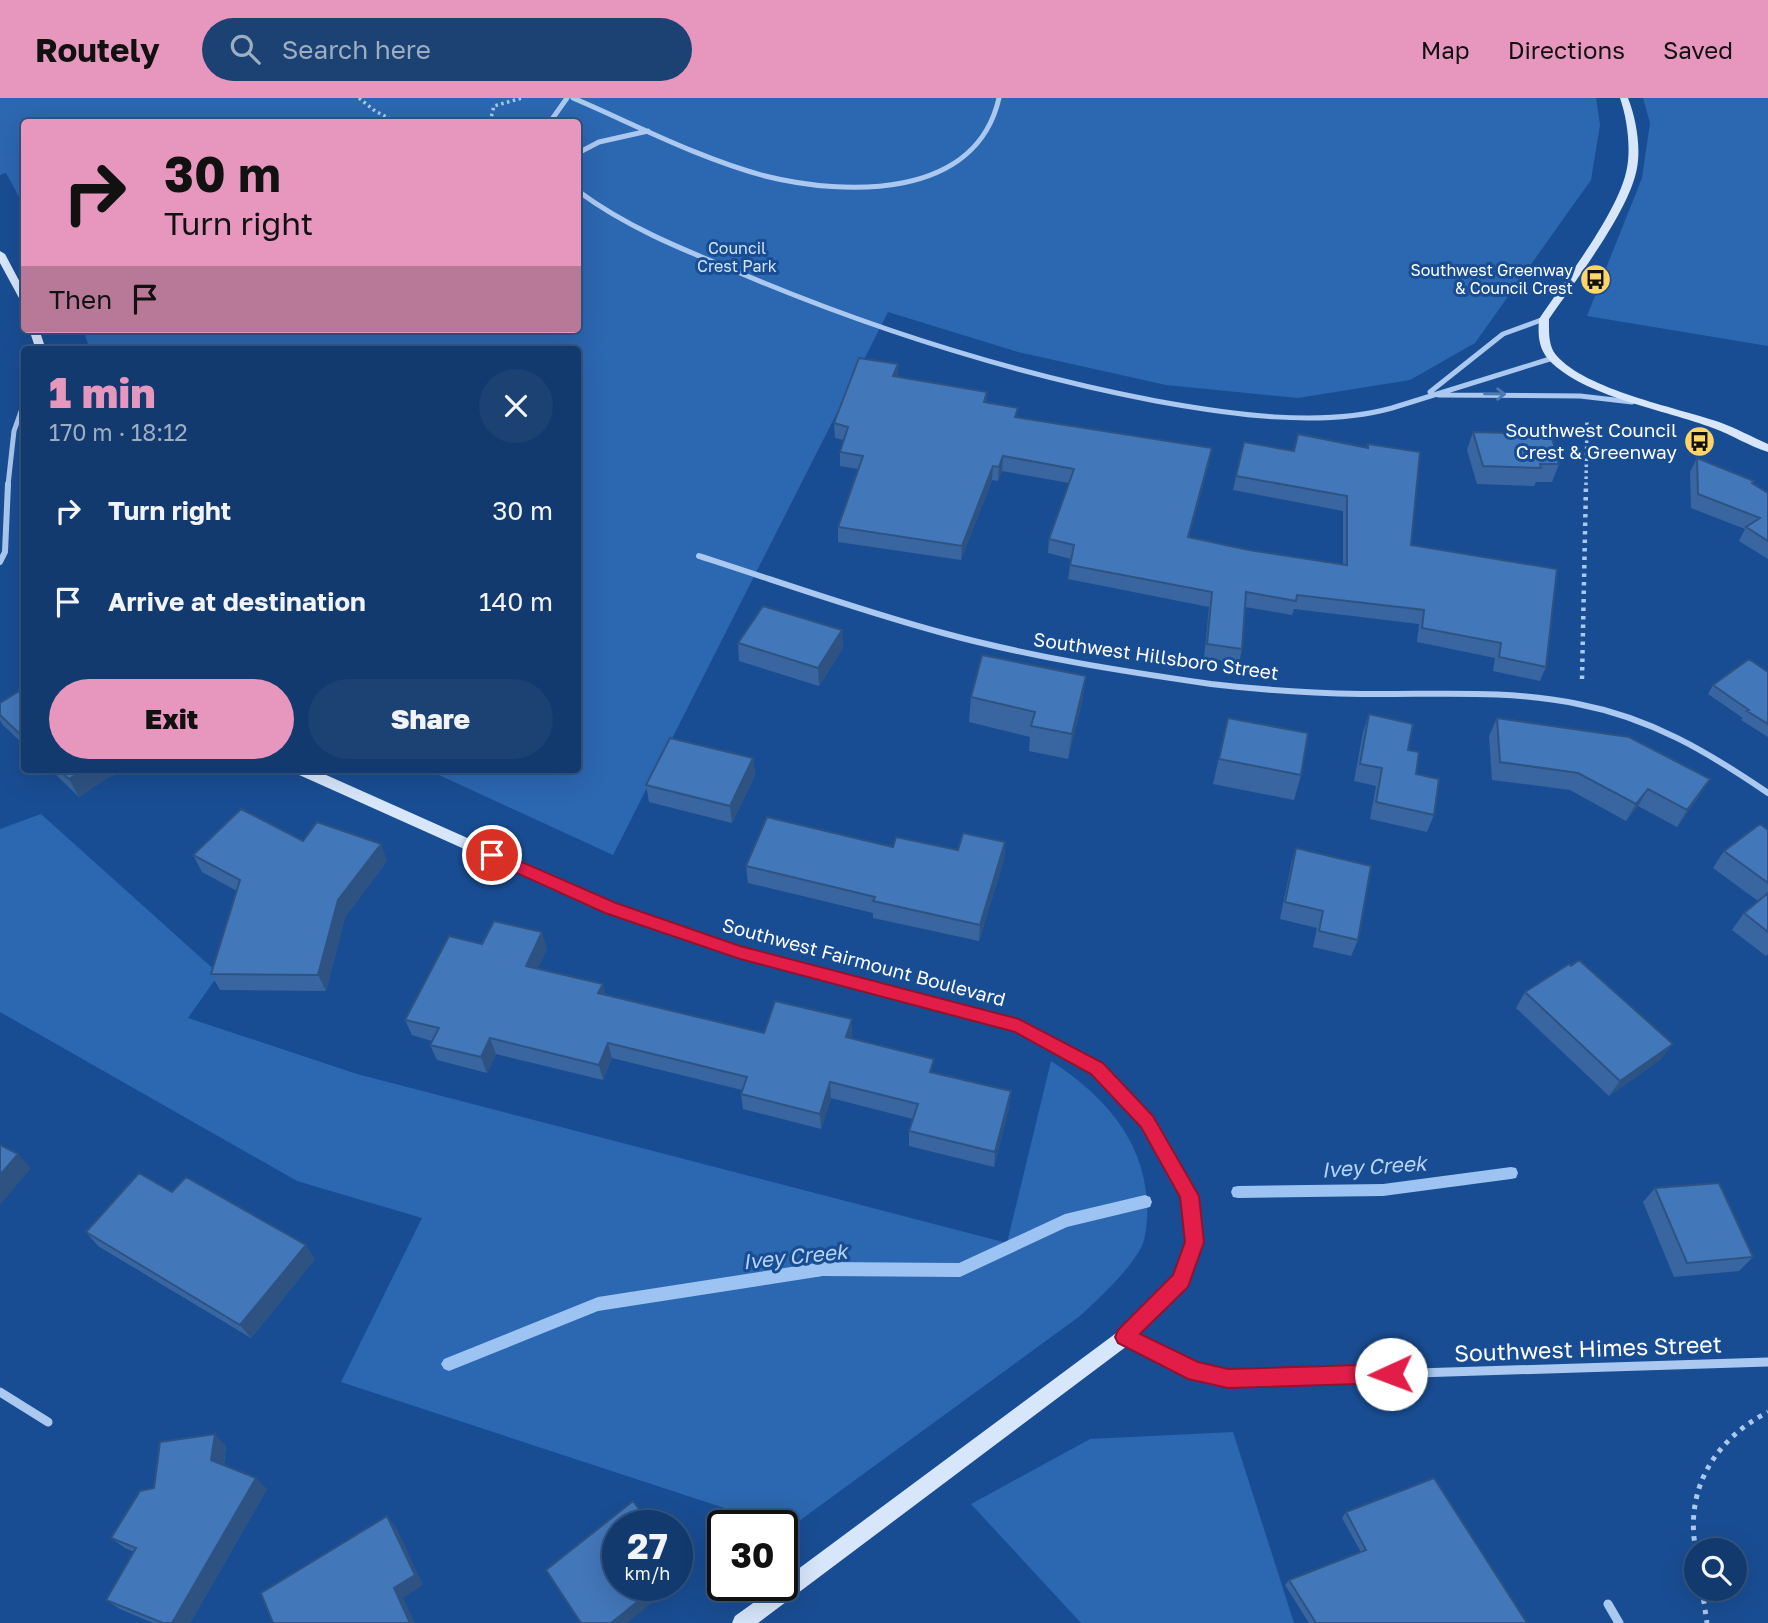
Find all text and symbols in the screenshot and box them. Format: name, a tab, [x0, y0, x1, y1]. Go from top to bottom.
search box	[202, 18, 692, 81]
text: Routely	[35, 30, 160, 69]
icon: search	[226, 30, 264, 68]
text: Search here	[282, 34, 431, 65]
text: Map	[1421, 35, 1470, 64]
text: Directions	[1508, 35, 1625, 64]
text: Saved	[1663, 35, 1733, 64]
text: 30 m	[164, 144, 281, 203]
icon: right	[49, 147, 140, 238]
text: Turn right	[164, 204, 313, 242]
park label: Council Crest Park	[697, 238, 777, 276]
place label: Southwest Greenway & Council Crest	[1411, 260, 1573, 298]
bus stop icon: Southwest Greenway & Council Crest	[1579, 262, 1613, 296]
icon: arrive	[126, 280, 164, 318]
text: Then	[49, 284, 112, 315]
text: 1 min	[49, 367, 156, 417]
button: close	[479, 369, 553, 443]
one-way arrow	[1483, 387, 1506, 401]
text: 170 m · 18:12	[49, 418, 188, 446]
place label: Southwest Council Crest & Greenway	[1505, 418, 1677, 463]
bus stop icon: Southwest Council Crest & Greenway	[1683, 424, 1717, 458]
icon: right	[49, 492, 87, 530]
text: Turn right	[108, 495, 231, 526]
text: 30 m	[492, 495, 553, 526]
icon: arrive	[49, 583, 87, 621]
text: Arrive at destination	[108, 586, 366, 617]
text: 140 m	[479, 586, 553, 617]
street label: Southwest Hillsboro Street	[1032, 627, 1280, 684]
button: Exit	[49, 679, 294, 759]
button: Share	[308, 679, 553, 759]
pin	[462, 825, 522, 885]
icon: arrive	[473, 836, 511, 874]
street label: Southwest Fairmount Boulevard	[720, 913, 1008, 1010]
water label: Ivey Creek	[1321, 1149, 1429, 1183]
water label: Ivey Creek	[741, 1237, 851, 1274]
street label: Southwest Himes Street	[1454, 1329, 1722, 1367]
position arrow	[1354, 1337, 1428, 1411]
speed limit sign: 30	[707, 1510, 798, 1601]
text: 27	[627, 1525, 668, 1567]
map controls	[1684, 1538, 1747, 1601]
button: search	[1684, 1538, 1747, 1601]
text: km/h	[625, 1562, 670, 1584]

